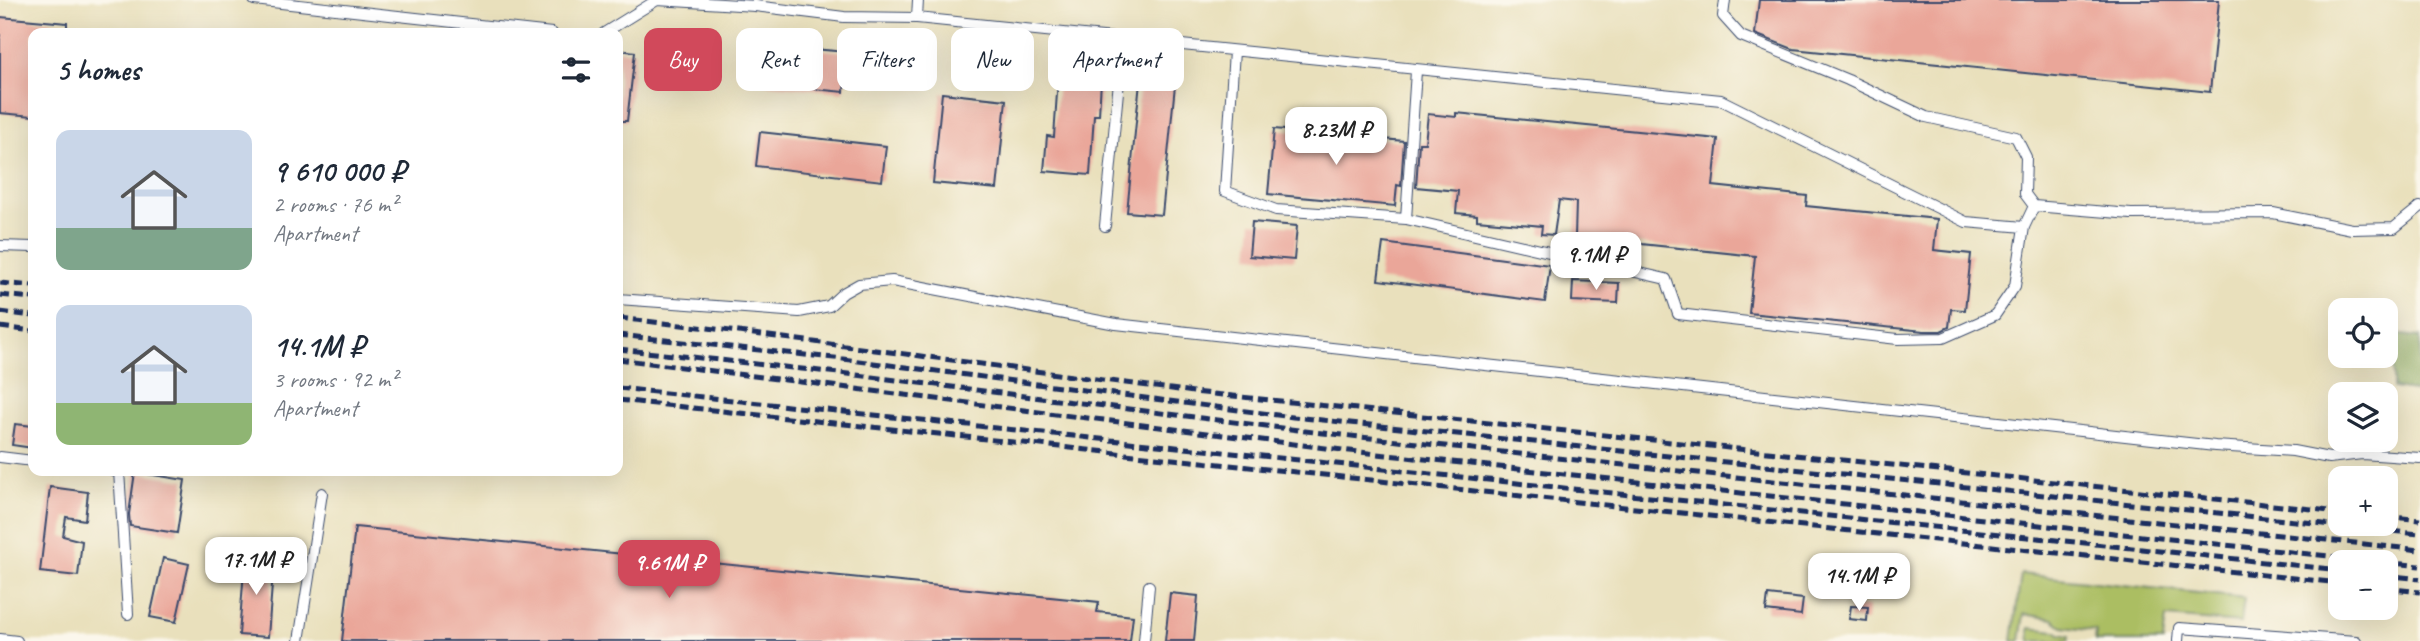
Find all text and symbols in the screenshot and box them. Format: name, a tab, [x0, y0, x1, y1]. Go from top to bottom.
chip: Buy	[644, 28, 722, 91]
chip: Rent	[736, 28, 823, 91]
chip: Filters	[837, 28, 937, 91]
chip: New	[951, 28, 1034, 91]
chip: Apartment	[1048, 28, 1184, 91]
text: 5 homes	[56, 51, 140, 89]
icon: filters	[557, 51, 595, 89]
pin: 8.23M ₽	[1271, 108, 1401, 167]
text: 8.23M ₽	[1301, 115, 1371, 144]
text: 9 610 000 ₽	[273, 152, 405, 190]
icon: home	[112, 158, 196, 242]
text: 2 rooms · 76 m²	[273, 190, 397, 219]
text: Apartment	[273, 219, 358, 248]
pin: 9.1M ₽	[1539, 232, 1653, 292]
text: 9.1M ₽	[1566, 240, 1626, 269]
map controls	[2328, 298, 2398, 620]
button: locate	[2328, 298, 2398, 368]
text: 14.1M ₽	[273, 327, 364, 365]
icon: home	[112, 333, 196, 417]
text: 3 rooms · 92 m²	[273, 365, 397, 394]
button: layers	[2328, 382, 2398, 452]
text: Apartment	[273, 394, 358, 423]
button: +	[2328, 466, 2398, 536]
pin: 17.1M ₽	[191, 538, 321, 597]
pin: 9.61M ₽	[604, 540, 734, 600]
text: 17.1M ₽	[221, 545, 291, 574]
text: 9.61M ₽	[634, 548, 704, 577]
button: −	[2328, 550, 2398, 620]
pin: 14.1M ₽	[1794, 554, 1924, 613]
text: 14.1M ₽	[1824, 561, 1894, 590]

